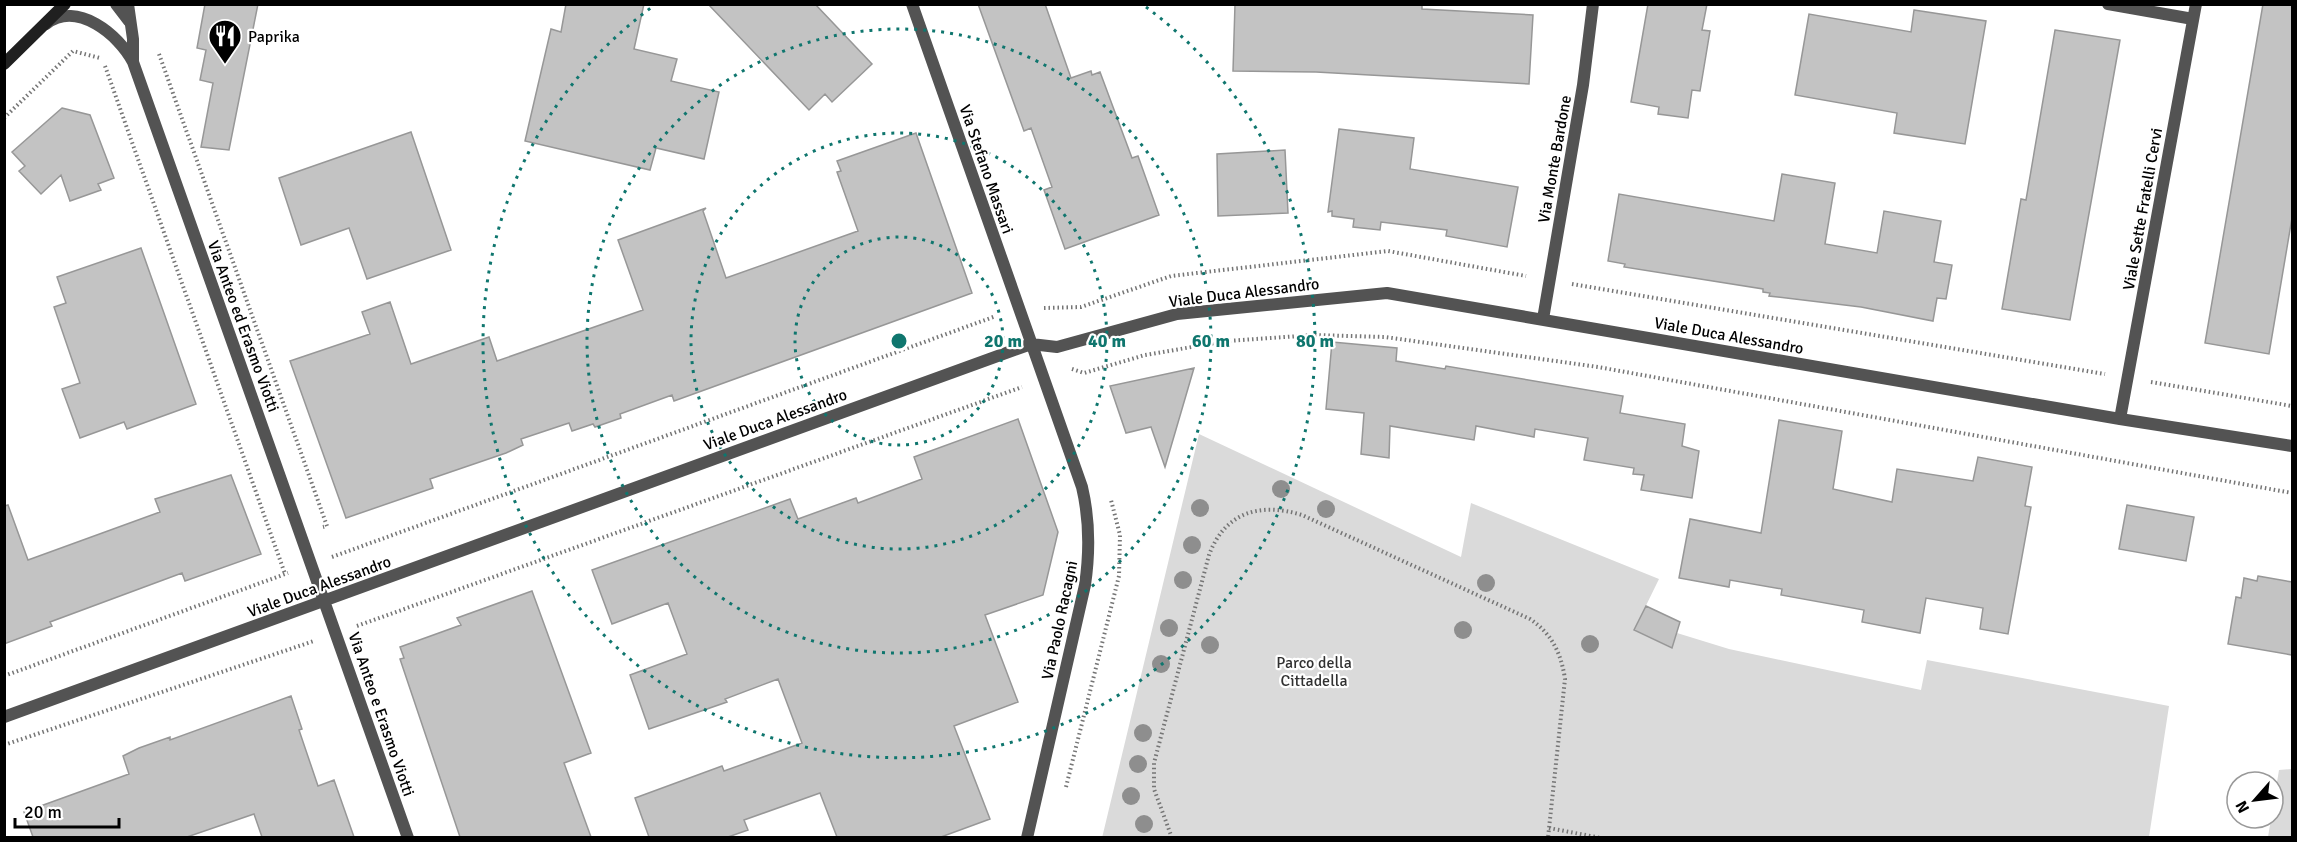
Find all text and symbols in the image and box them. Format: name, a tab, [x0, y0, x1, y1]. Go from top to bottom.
restaurant icon: Paprika	[207, 18, 243, 65]
place label: Paprika	[248, 27, 300, 47]
street label: Via Monte Bardone	[1534, 94, 1576, 225]
street label: Via Stefano Massari	[955, 102, 1018, 236]
street label: Viale Sette Fratelli Cervi	[2119, 126, 2167, 292]
street label: Via Anteo ed Erasmo Viotti	[203, 238, 283, 415]
street label: Viale Duca Alessandro	[1168, 274, 1320, 312]
street label: Viale Duca Alessandro	[1653, 313, 1805, 359]
text: 20 m	[984, 330, 1022, 352]
text: 40 m	[1088, 330, 1126, 352]
text: 60 m	[1192, 330, 1230, 352]
text: 80 m	[1296, 330, 1334, 352]
centre of rings	[889, 331, 909, 351]
street label: Viale Duca Alessandro	[701, 385, 850, 455]
street label: Viale Duca Alessandro	[245, 552, 394, 622]
street label: Via Paolo Racagni	[1038, 559, 1082, 682]
street label: Via Anteo e Erasmo Viotti	[344, 630, 419, 799]
park label: Parco della Cittadella	[1276, 653, 1352, 691]
north arrow	[2225, 770, 2285, 830]
scale bar	[15, 791, 118, 829]
text: N	[2231, 797, 2254, 816]
text: 20 m	[24, 801, 62, 823]

